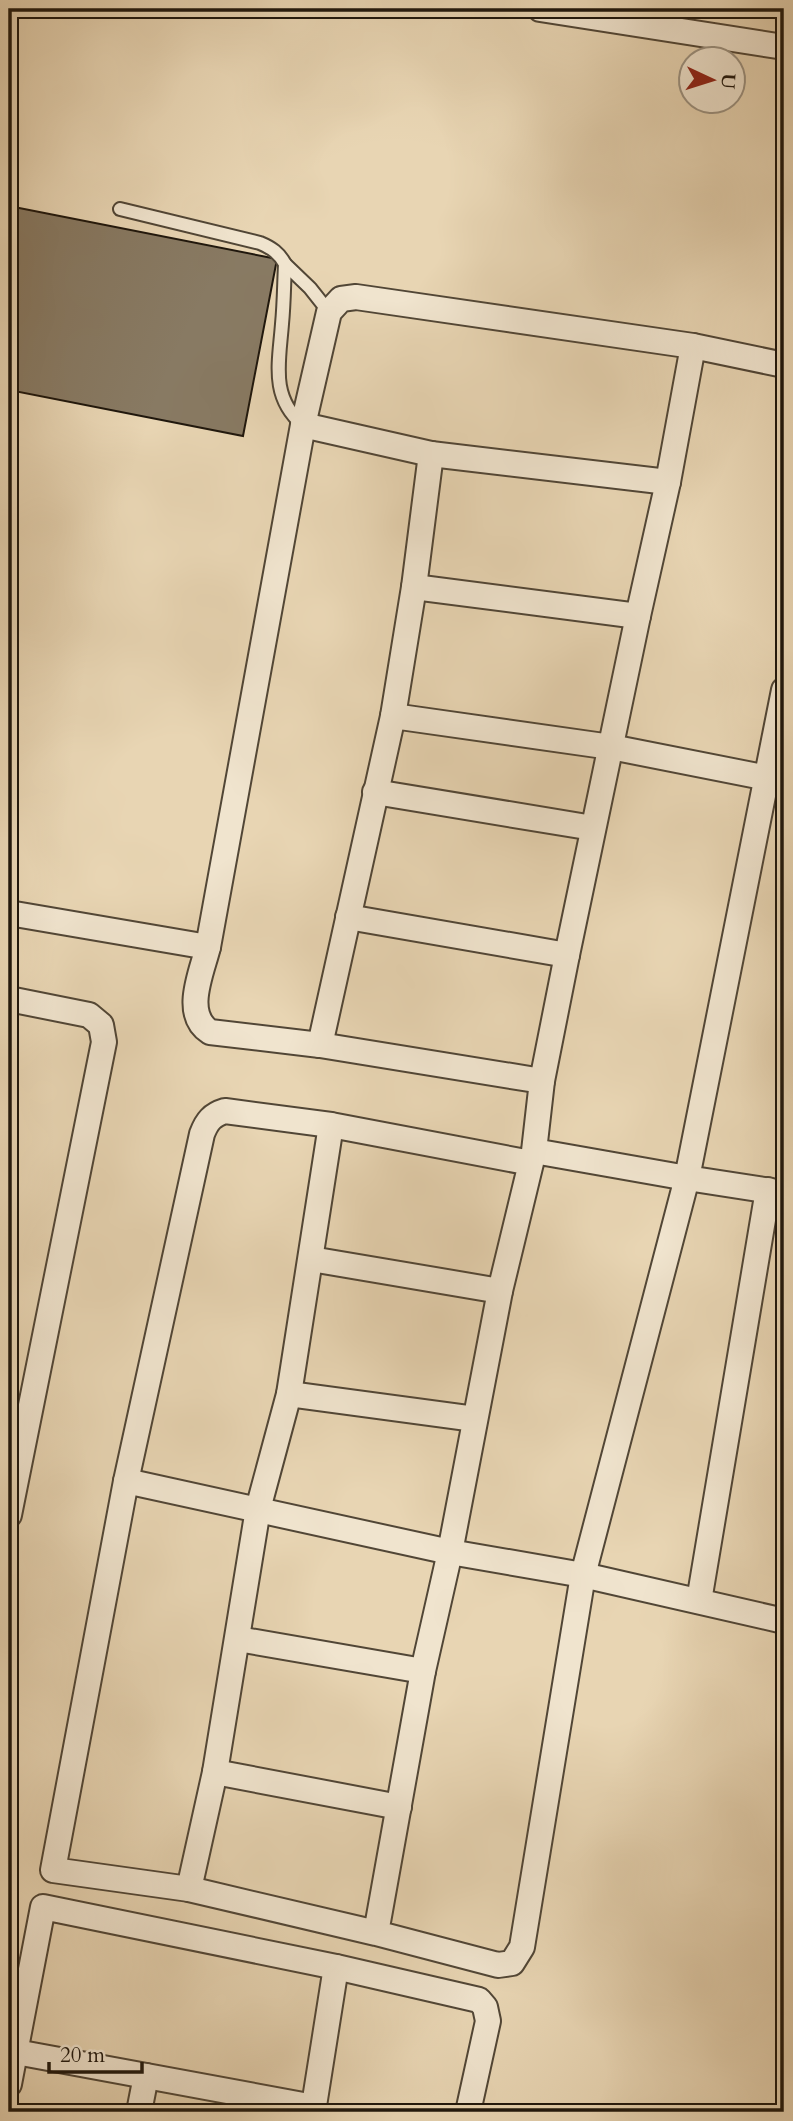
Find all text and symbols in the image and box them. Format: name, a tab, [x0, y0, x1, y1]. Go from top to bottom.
north arrow	[678, 46, 748, 116]
text: U	[714, 72, 741, 90]
scale bar	[49, 2030, 142, 2074]
text: 20 m	[60, 2041, 105, 2070]

